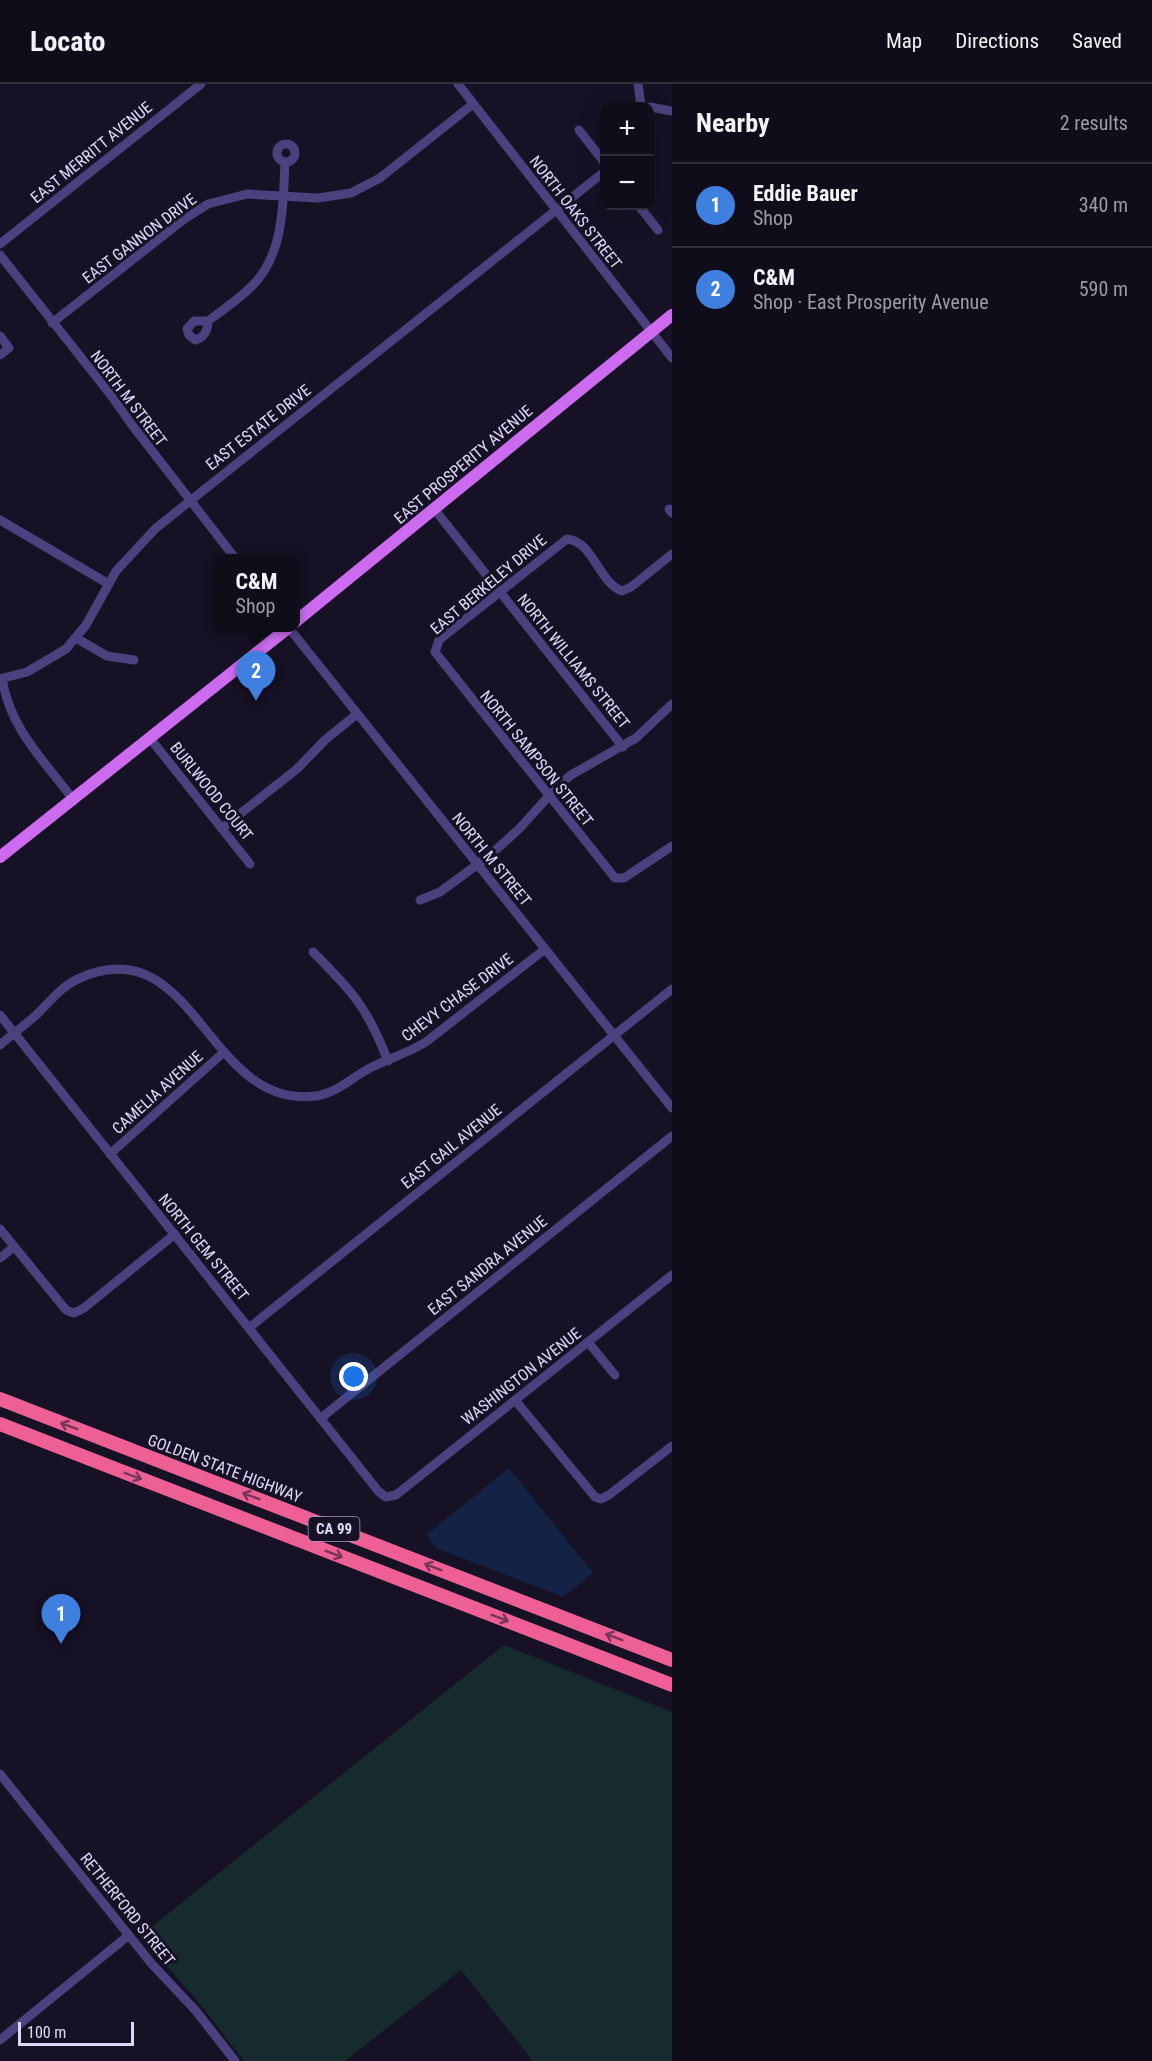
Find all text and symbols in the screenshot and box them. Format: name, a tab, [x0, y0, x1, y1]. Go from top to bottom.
text: Locato	[30, 25, 106, 58]
text: Map	[886, 29, 922, 53]
text: Directions	[955, 29, 1039, 53]
text: Saved	[1072, 29, 1122, 53]
street label: EAST MERRITT AVENUE	[27, 98, 156, 207]
map controls	[600, 102, 654, 210]
button: +	[600, 102, 654, 156]
text: Nearby	[696, 108, 770, 138]
text: 2 results	[1060, 111, 1128, 135]
street label: NORTH OAKS STREET	[526, 152, 626, 273]
button: −	[600, 156, 654, 210]
text: Eddie Bauer	[753, 181, 858, 206]
street label: EAST GANNON DRIVE	[79, 189, 200, 287]
text: 1	[710, 193, 721, 217]
text: 340 m	[1079, 193, 1128, 217]
text: Shop	[753, 206, 793, 230]
text: C&M	[753, 265, 795, 290]
text: 2	[710, 277, 721, 301]
text: 590 m	[1079, 277, 1128, 301]
text: Shop · East Prosperity Avenue	[753, 290, 989, 314]
street label: NORTH M STREET	[87, 347, 171, 450]
street label: EAST ESTATE DRIVE	[202, 381, 315, 474]
street label: EAST PROSPERITY AVENUE	[390, 401, 536, 528]
street label: EAST BERKELEY DRIVE	[427, 530, 550, 638]
popup	[213, 554, 300, 632]
text: C&M	[236, 569, 277, 594]
street label: NORTH WILLIAMS STREET	[513, 590, 634, 732]
text: Shop	[236, 594, 275, 618]
pin: 2	[236, 652, 276, 701]
street label: NORTH SAMPSON STREET	[476, 687, 597, 830]
street label: BURLWOOD COURT	[166, 738, 257, 844]
street label: NORTH M STREET	[448, 809, 535, 910]
street label: CHEVY CHASE DRIVE	[398, 949, 517, 1046]
street label: CAMELIA AVENUE	[108, 1047, 207, 1138]
street label: EAST GAIL AVENUE	[397, 1100, 505, 1193]
street label: NORTH GEM STREET	[155, 1190, 253, 1305]
street label: EAST SANDRA AVENUE	[424, 1212, 551, 1319]
street label: WASHINGTON AVENUE	[458, 1324, 585, 1429]
your location	[339, 1362, 368, 1391]
one-way arrow	[60, 1419, 79, 1430]
street label: GOLDEN STATE HIGHWAY	[145, 1430, 305, 1507]
one-way arrow	[123, 1471, 142, 1482]
one-way arrow	[242, 1490, 261, 1501]
road number: CA 99	[308, 1517, 360, 1541]
one-way arrow	[324, 1549, 343, 1560]
one-way arrow	[424, 1561, 442, 1572]
pin: 1	[42, 1594, 80, 1644]
one-way arrow	[490, 1613, 509, 1624]
one-way arrow	[606, 1631, 624, 1642]
street label: RETHERFORD STREET	[76, 1849, 179, 1969]
scale bar	[18, 2019, 134, 2046]
text: 100 m	[27, 2023, 66, 2042]

